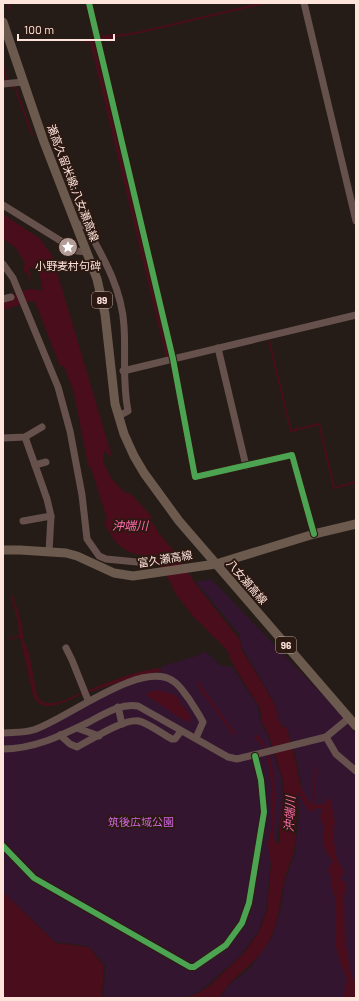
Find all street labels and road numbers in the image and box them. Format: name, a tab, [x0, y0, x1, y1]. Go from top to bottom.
street label: 瀬高久留米線;八女瀬高線	[45, 122, 102, 243]
road number: 89	[92, 292, 112, 308]
street label: 富久瀬高線	[137, 548, 193, 569]
street label: 八女瀬高線	[224, 557, 270, 607]
road number: 96	[276, 637, 296, 653]

